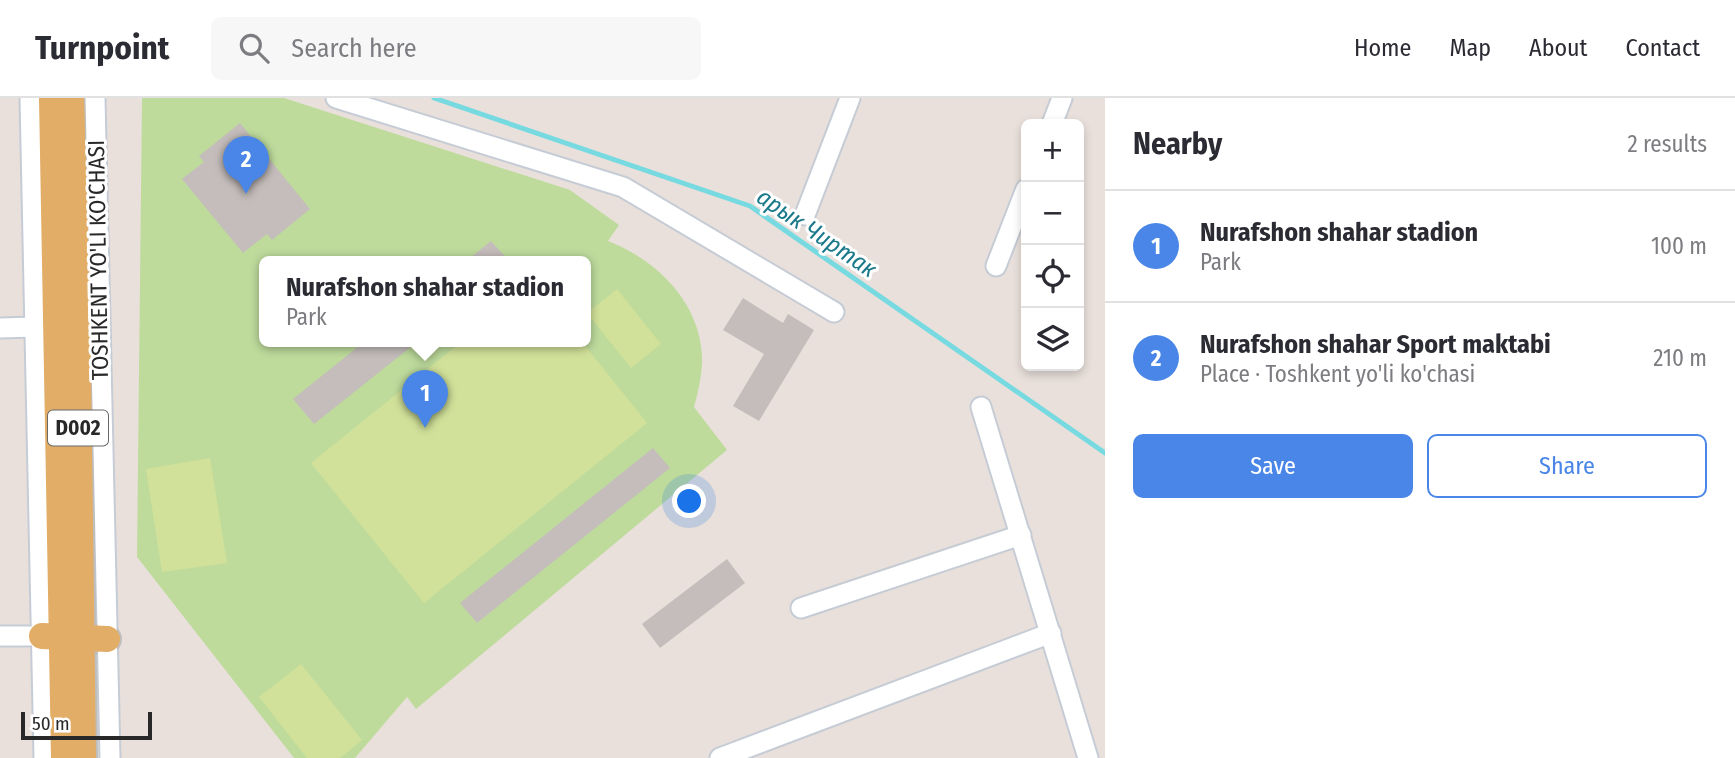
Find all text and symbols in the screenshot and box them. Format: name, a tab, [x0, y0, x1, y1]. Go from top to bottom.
search box	[211, 17, 701, 80]
text: Turnpoint	[35, 28, 169, 68]
icon: search	[235, 29, 273, 67]
text: Search here	[291, 33, 417, 64]
text: Home	[1354, 34, 1411, 62]
text: Map	[1449, 34, 1491, 62]
text: About	[1529, 34, 1587, 62]
text: Contact	[1625, 34, 1700, 62]
map controls	[1021, 119, 1084, 371]
button: +	[1021, 119, 1084, 182]
text: Nearby	[1133, 126, 1222, 162]
text: 2 results	[1627, 130, 1707, 158]
pin: 2	[223, 136, 269, 194]
street label: TOSHKENT YO'LI KO'CHASI	[82, 140, 114, 380]
button: −	[1021, 182, 1084, 245]
water label: арык Чиртак	[752, 183, 883, 284]
text: Nurafshon shahar stadion	[1200, 217, 1478, 248]
text: 1	[1151, 232, 1161, 260]
text: 100 m	[1651, 232, 1707, 260]
button: locate	[1021, 245, 1084, 308]
text: Park	[1200, 248, 1241, 276]
popup	[259, 256, 591, 347]
text: Nurafshon shahar stadion	[286, 272, 564, 303]
text: Park	[286, 303, 327, 331]
button: layers	[1021, 308, 1084, 371]
text: Nurafshon shahar Sport maktabi	[1200, 329, 1551, 360]
text: 2	[1151, 344, 1161, 372]
text: 210 m	[1653, 344, 1707, 372]
text: Place · Toshkent yo'li ko'chasi	[1200, 360, 1475, 388]
pin: 1	[402, 370, 448, 428]
road number: D002	[48, 410, 108, 446]
button: Save	[1133, 434, 1413, 498]
button: Share	[1427, 434, 1707, 498]
your location	[672, 484, 706, 518]
scale bar	[21, 709, 152, 741]
text: 50 m	[32, 712, 70, 735]

